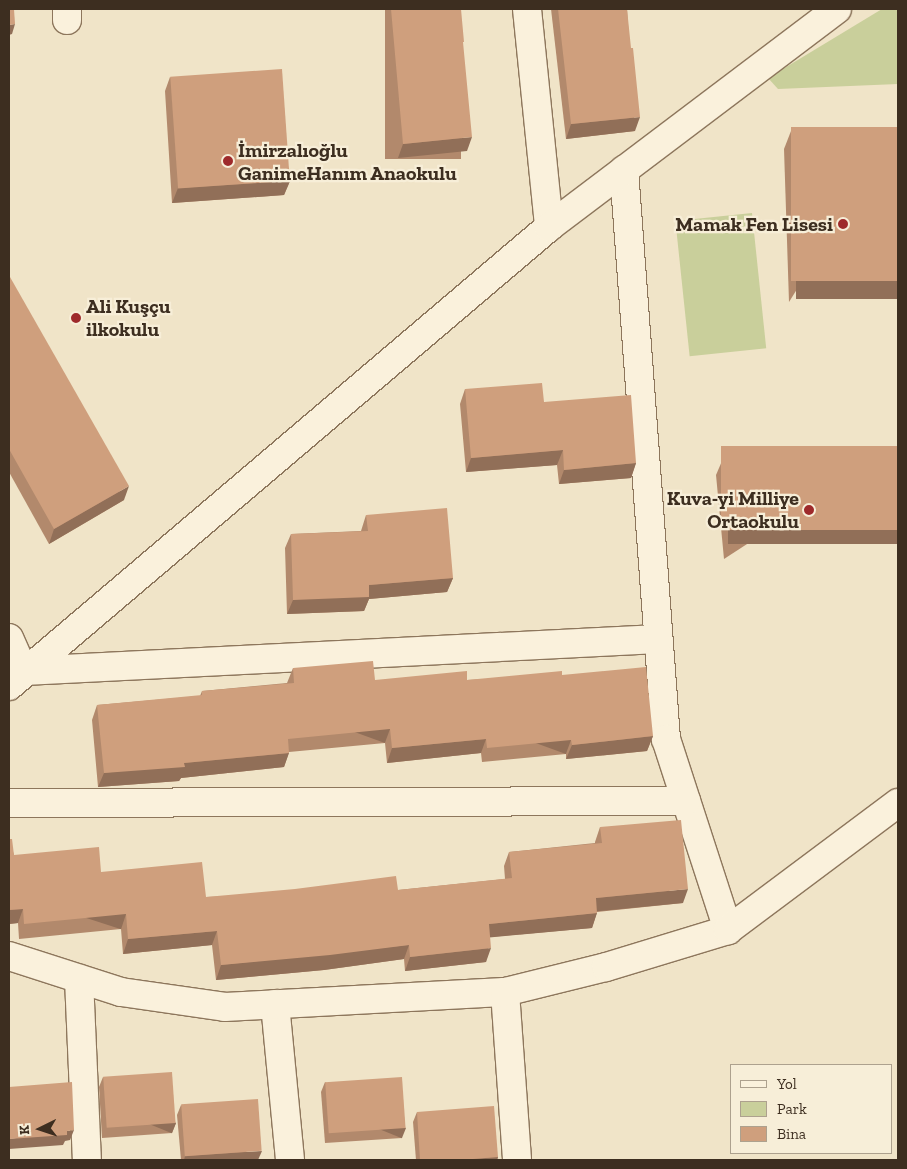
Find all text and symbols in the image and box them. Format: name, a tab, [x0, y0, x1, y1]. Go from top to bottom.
place label: İmirzalıoğlu GanimeHanım Anaokulu	[238, 138, 457, 185]
marker: İmirzalıoğlu GanimeHanım Anaokulu	[222, 155, 234, 167]
place label: Mamak Fen Lisesi	[675, 212, 833, 236]
marker: Mamak Fen Lisesi	[837, 218, 849, 230]
place label: Ali Kuşçu ilkokulu	[86, 294, 170, 341]
marker: Ali Kuşçu ilkokulu	[70, 312, 82, 324]
place label: Kuva-yi Milliye Ortaokulu	[667, 486, 799, 533]
marker: Kuva-yi Milliye Ortaokulu	[803, 504, 815, 516]
legend	[730, 1064, 892, 1154]
text: Yol	[777, 1075, 797, 1093]
text: Park	[777, 1100, 807, 1118]
north arrow	[15, 1104, 65, 1154]
text: K	[16, 1125, 33, 1135]
text: Bina	[777, 1125, 806, 1143]

